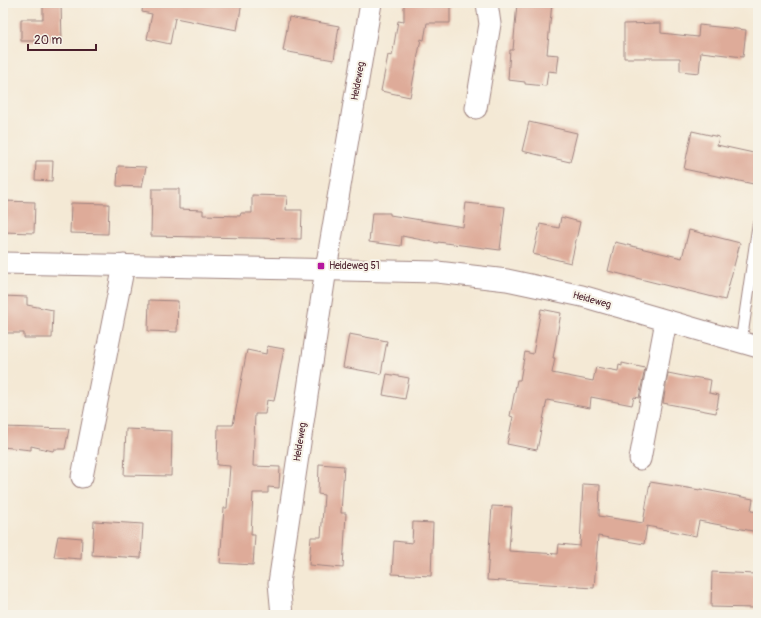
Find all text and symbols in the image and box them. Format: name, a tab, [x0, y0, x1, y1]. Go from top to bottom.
scale bar	[28, 26, 96, 52]
text: 20 m	[34, 33, 63, 48]
street label: Heideweg	[349, 61, 367, 101]
place label: Heideweg 51	[329, 260, 380, 272]
marker: Heideweg 51	[316, 261, 326, 271]
street label: Heideweg	[571, 289, 613, 311]
street label: Heideweg	[291, 422, 309, 462]

